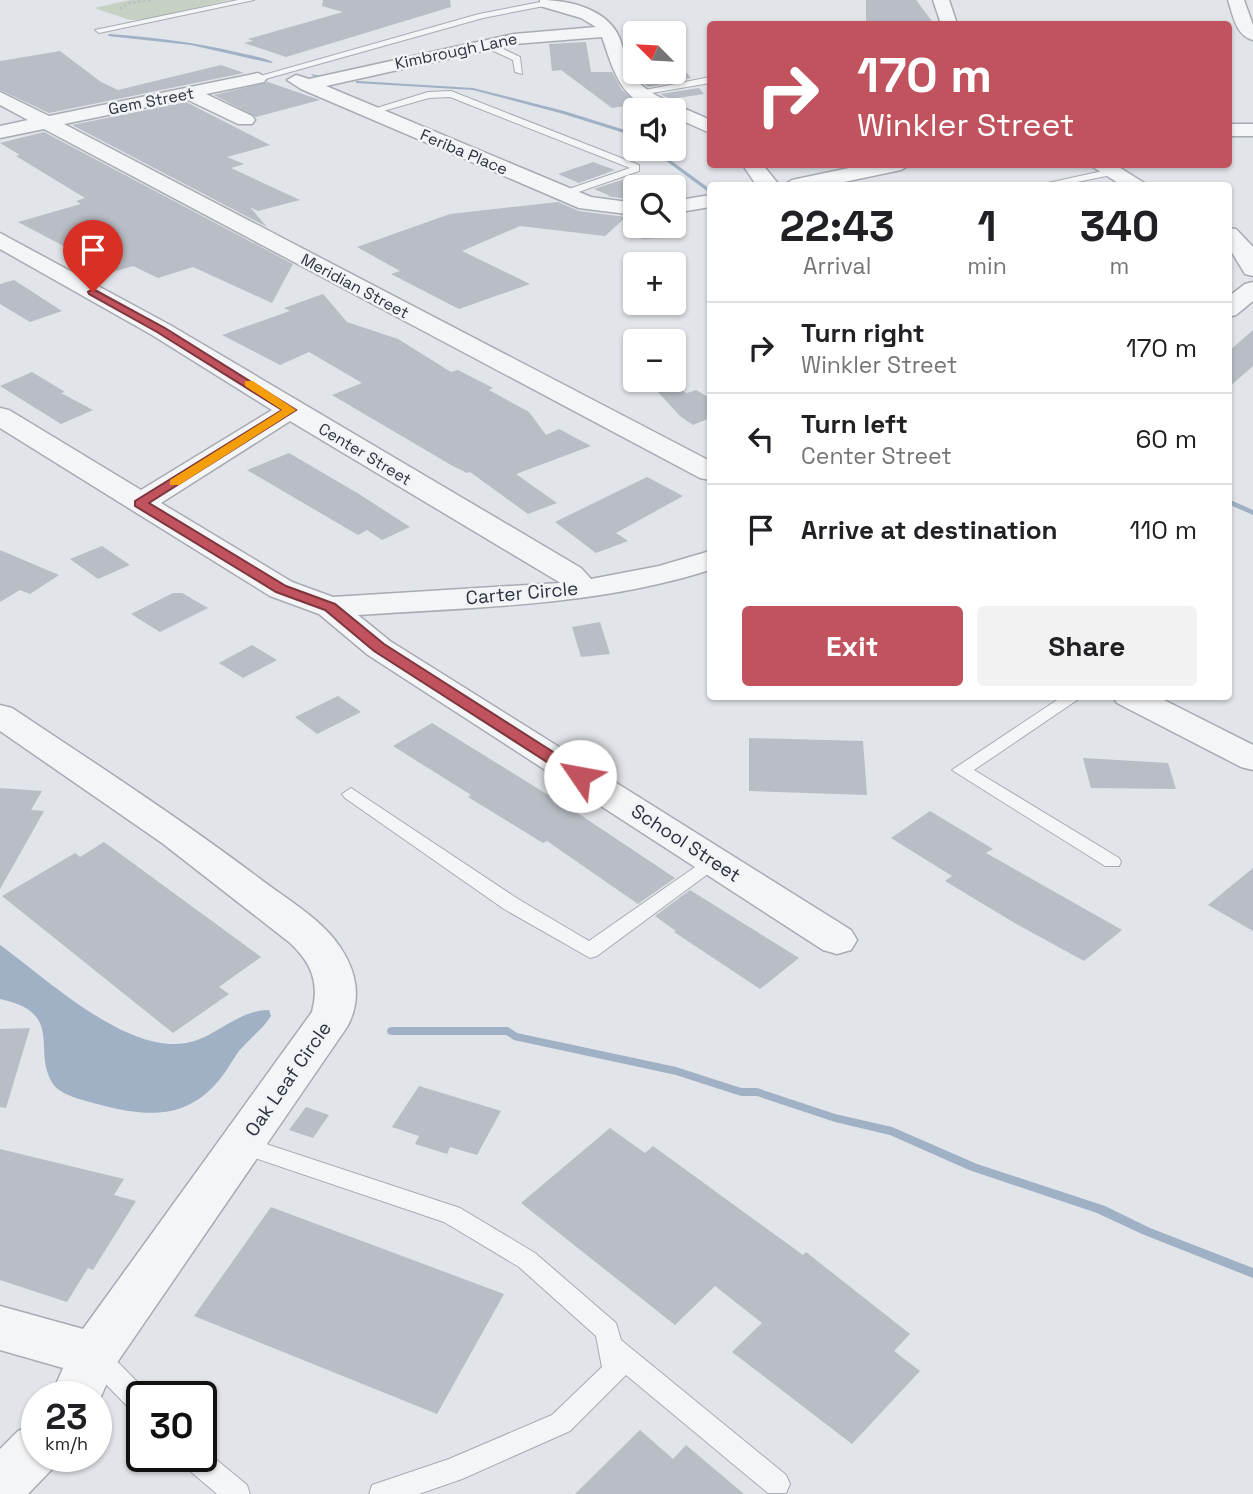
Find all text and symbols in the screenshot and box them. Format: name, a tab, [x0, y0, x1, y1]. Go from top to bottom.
north arrow	[623, 21, 686, 84]
map controls	[623, 21, 686, 392]
street label: Kimbrough Lane	[393, 28, 519, 74]
text: 170 m	[857, 44, 992, 106]
icon: right	[742, 49, 833, 140]
street label: Gem Street	[106, 82, 196, 120]
button: sound	[623, 98, 686, 161]
text: Winkler Street	[857, 105, 1075, 145]
street label: Feriba Place	[417, 124, 511, 180]
button: search	[623, 175, 686, 238]
text: 22:43	[780, 200, 895, 253]
text: 1	[978, 200, 997, 253]
text: 340	[1080, 200, 1159, 253]
pin	[63, 220, 123, 292]
icon: arrive	[74, 231, 112, 269]
street label: Meridian Street	[297, 249, 413, 323]
text: Arrival	[803, 251, 871, 281]
text: min	[967, 251, 1007, 281]
text: m	[1110, 251, 1129, 281]
button: +	[623, 252, 686, 315]
text: Turn right	[801, 316, 925, 350]
button: −	[623, 329, 686, 392]
icon: right	[742, 329, 780, 367]
text: 170 m	[1126, 331, 1197, 365]
text: Winkler Street	[801, 350, 957, 380]
text: Turn left	[801, 407, 908, 441]
street label: Center Street	[315, 418, 415, 490]
icon: left	[742, 420, 780, 458]
text: 60 m	[1135, 422, 1197, 456]
text: Center Street	[801, 441, 952, 471]
icon: arrive	[742, 511, 780, 549]
text: Arrive at destination	[801, 513, 1058, 547]
text: 110 m	[1130, 513, 1197, 547]
street label: Carter Circle	[465, 576, 579, 610]
button: Exit	[742, 606, 963, 686]
button: Share	[977, 606, 1197, 686]
position arrow	[543, 739, 617, 813]
street label: School Street	[626, 798, 746, 888]
street label: Oak Leaf Circle	[239, 1017, 337, 1141]
speed limit sign: 30	[126, 1381, 217, 1472]
text: 23	[45, 1395, 88, 1439]
text: km/h	[45, 1432, 88, 1455]

